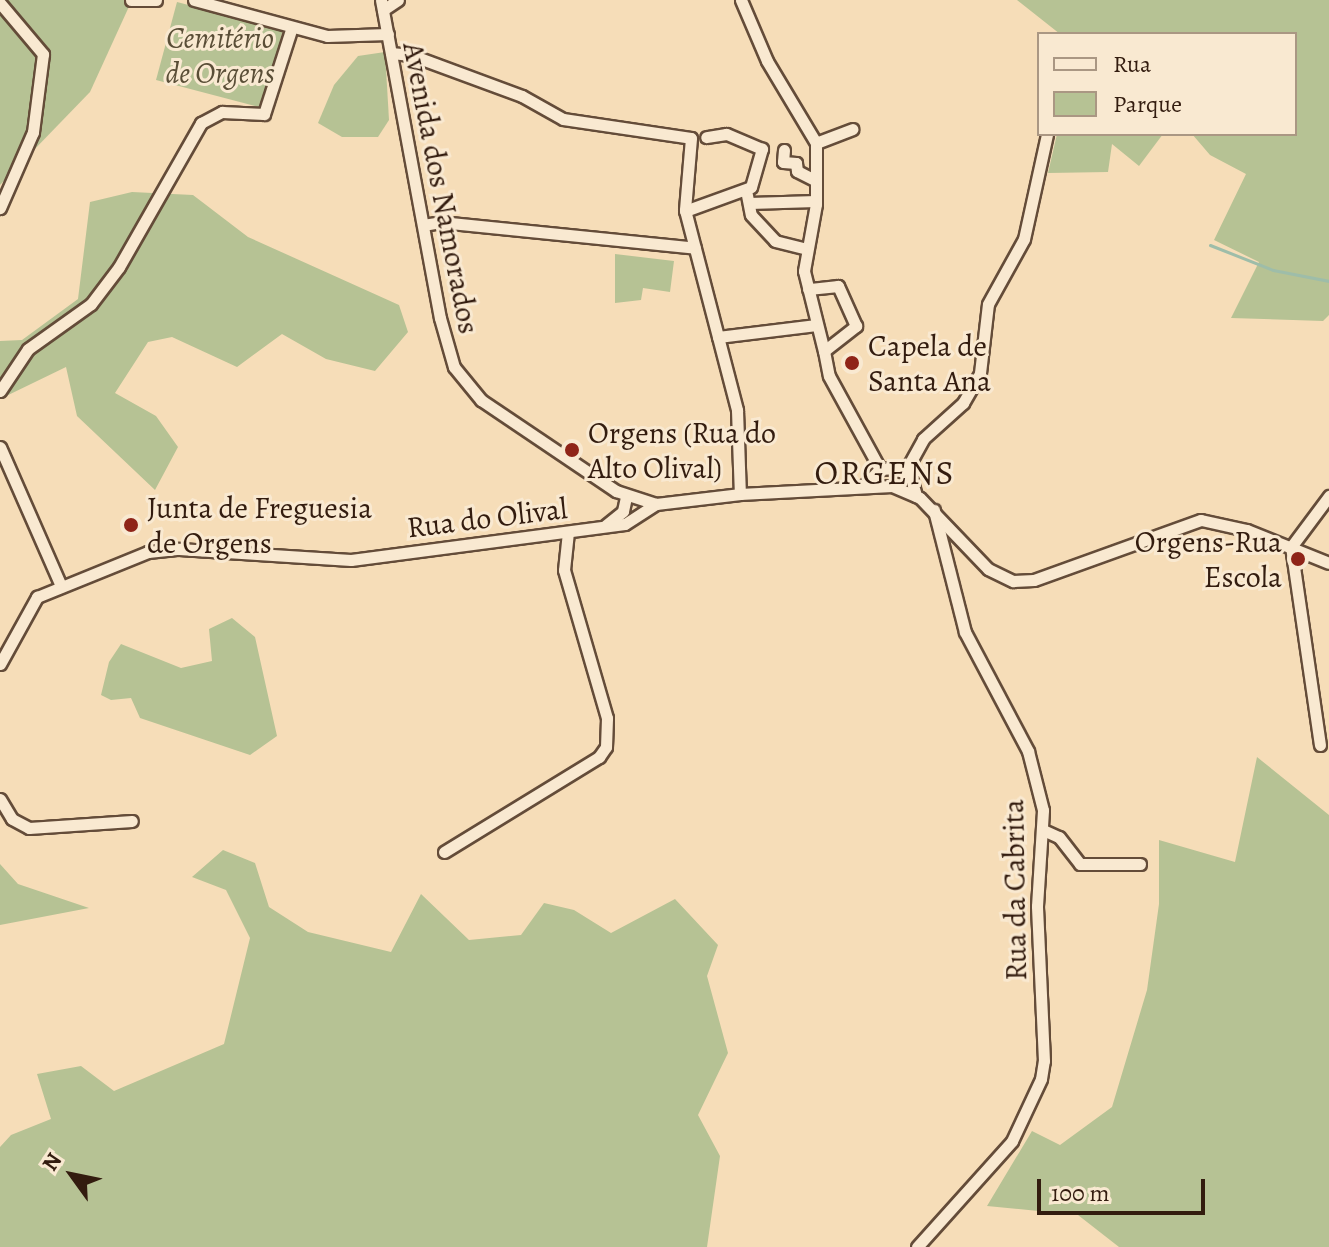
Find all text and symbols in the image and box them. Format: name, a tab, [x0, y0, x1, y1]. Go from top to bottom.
park label: Cemitério de Orgens	[165, 20, 275, 90]
legend	[1037, 32, 1297, 136]
street label: Avenida dos Namorados	[395, 39, 487, 337]
text: Rua	[1113, 48, 1151, 80]
text: Parque	[1113, 88, 1182, 120]
place label: Capela de Santa Ana	[868, 328, 991, 398]
marker: Capela de Santa Ana	[843, 354, 861, 372]
place label: Orgens (Rua do Alto Olival)	[588, 415, 776, 486]
marker: Orgens (Rua do Alto Olival)	[563, 441, 581, 459]
district label: ORGENS	[814, 453, 956, 493]
place label: Junta de Freguesia de Orgens	[147, 490, 372, 560]
street label: Rua do Olival	[405, 490, 569, 546]
marker: Junta de Freguesia de Orgens	[122, 516, 140, 534]
place label: Orgens-Rua Escola	[1135, 524, 1282, 594]
marker: Orgens-Rua Escola	[1289, 550, 1307, 568]
street label: Rua da Cabrita	[995, 799, 1035, 981]
north arrow	[32, 1135, 112, 1215]
text: N	[35, 1147, 69, 1177]
scale bar	[1041, 1163, 1209, 1213]
text: 100 m	[1051, 1177, 1110, 1209]

